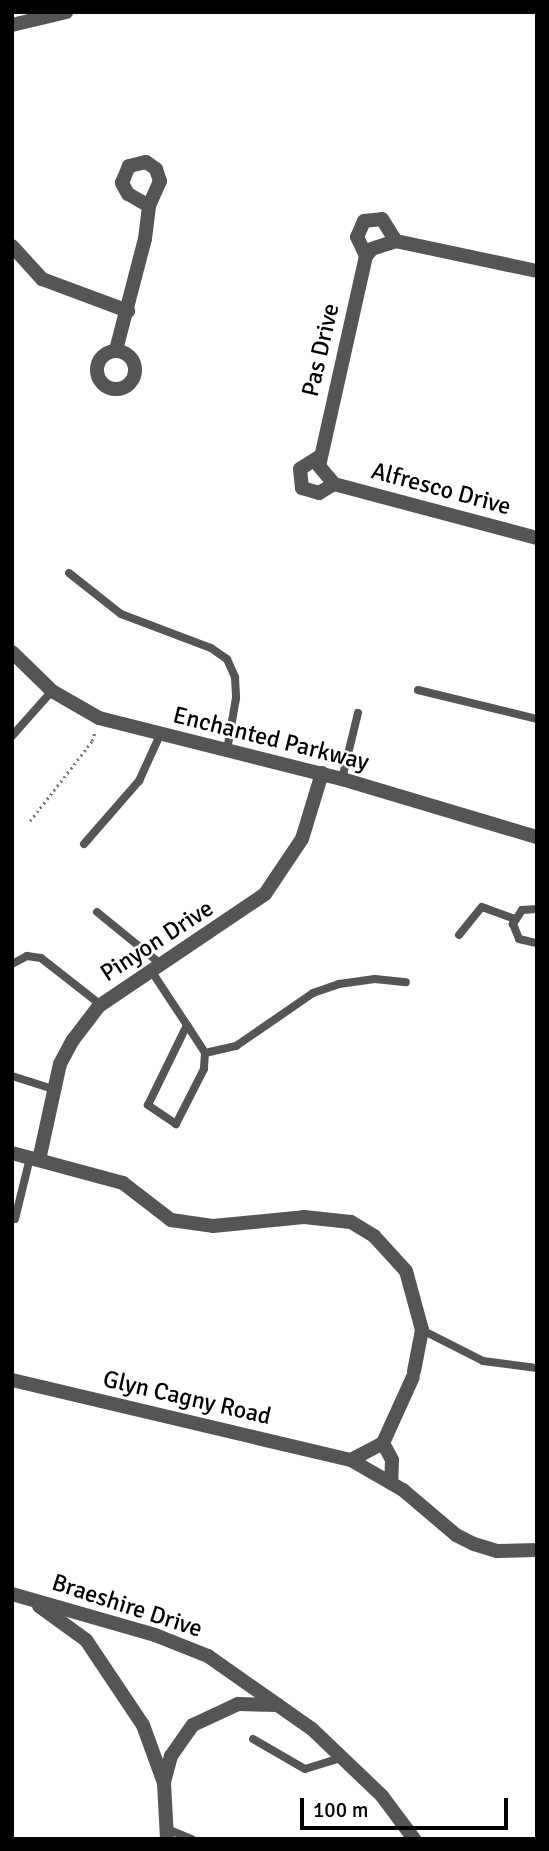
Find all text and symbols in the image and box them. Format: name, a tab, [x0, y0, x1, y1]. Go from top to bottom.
street label: Pas Drive	[296, 301, 346, 399]
street label: Alfresco Drive	[368, 457, 514, 521]
street label: Enchanted Parkway	[170, 701, 372, 777]
street label: Pinyon Drive	[95, 894, 219, 988]
street label: Glyn Cagny Road	[100, 1365, 274, 1431]
street label: Braeshire Drive	[48, 1568, 206, 1644]
scale bar	[304, 1784, 512, 1828]
text: 100 m	[313, 1797, 368, 1823]

